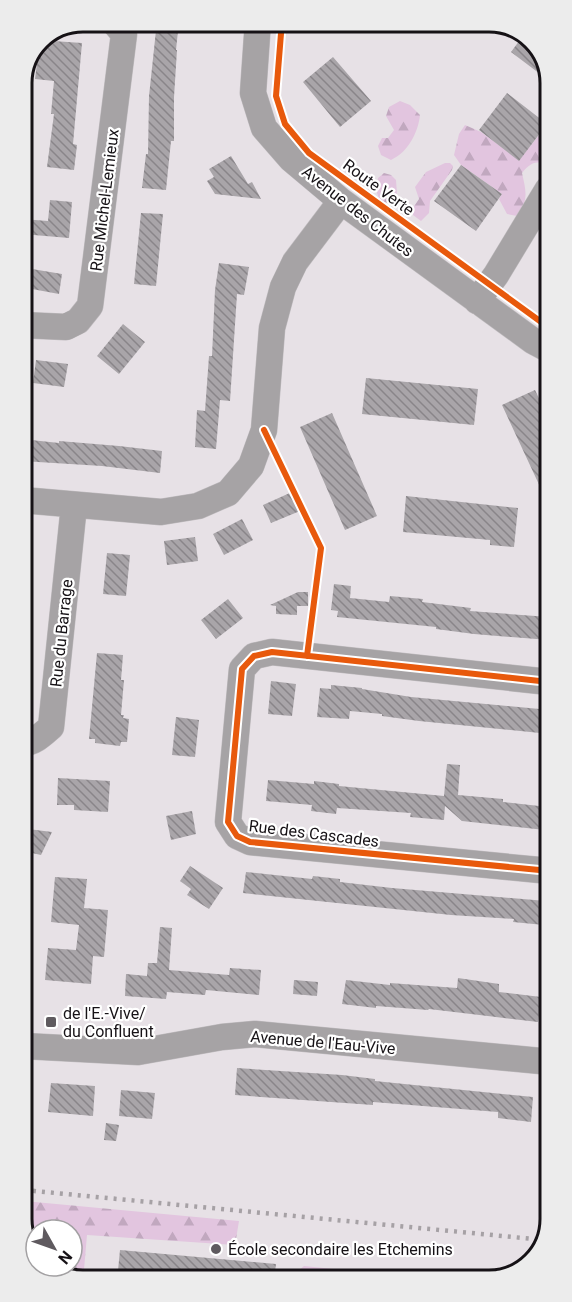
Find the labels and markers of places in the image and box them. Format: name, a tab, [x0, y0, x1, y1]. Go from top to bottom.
place label: de l'E.-Vive/ du Confluent	[63, 1004, 154, 1041]
marker: de l'E.-Vive/ du Confluent	[44, 1015, 58, 1029]
place label: École secondaire les Etchemins	[228, 1240, 453, 1259]
marker: École secondaire les Etchemins	[209, 1242, 223, 1256]

